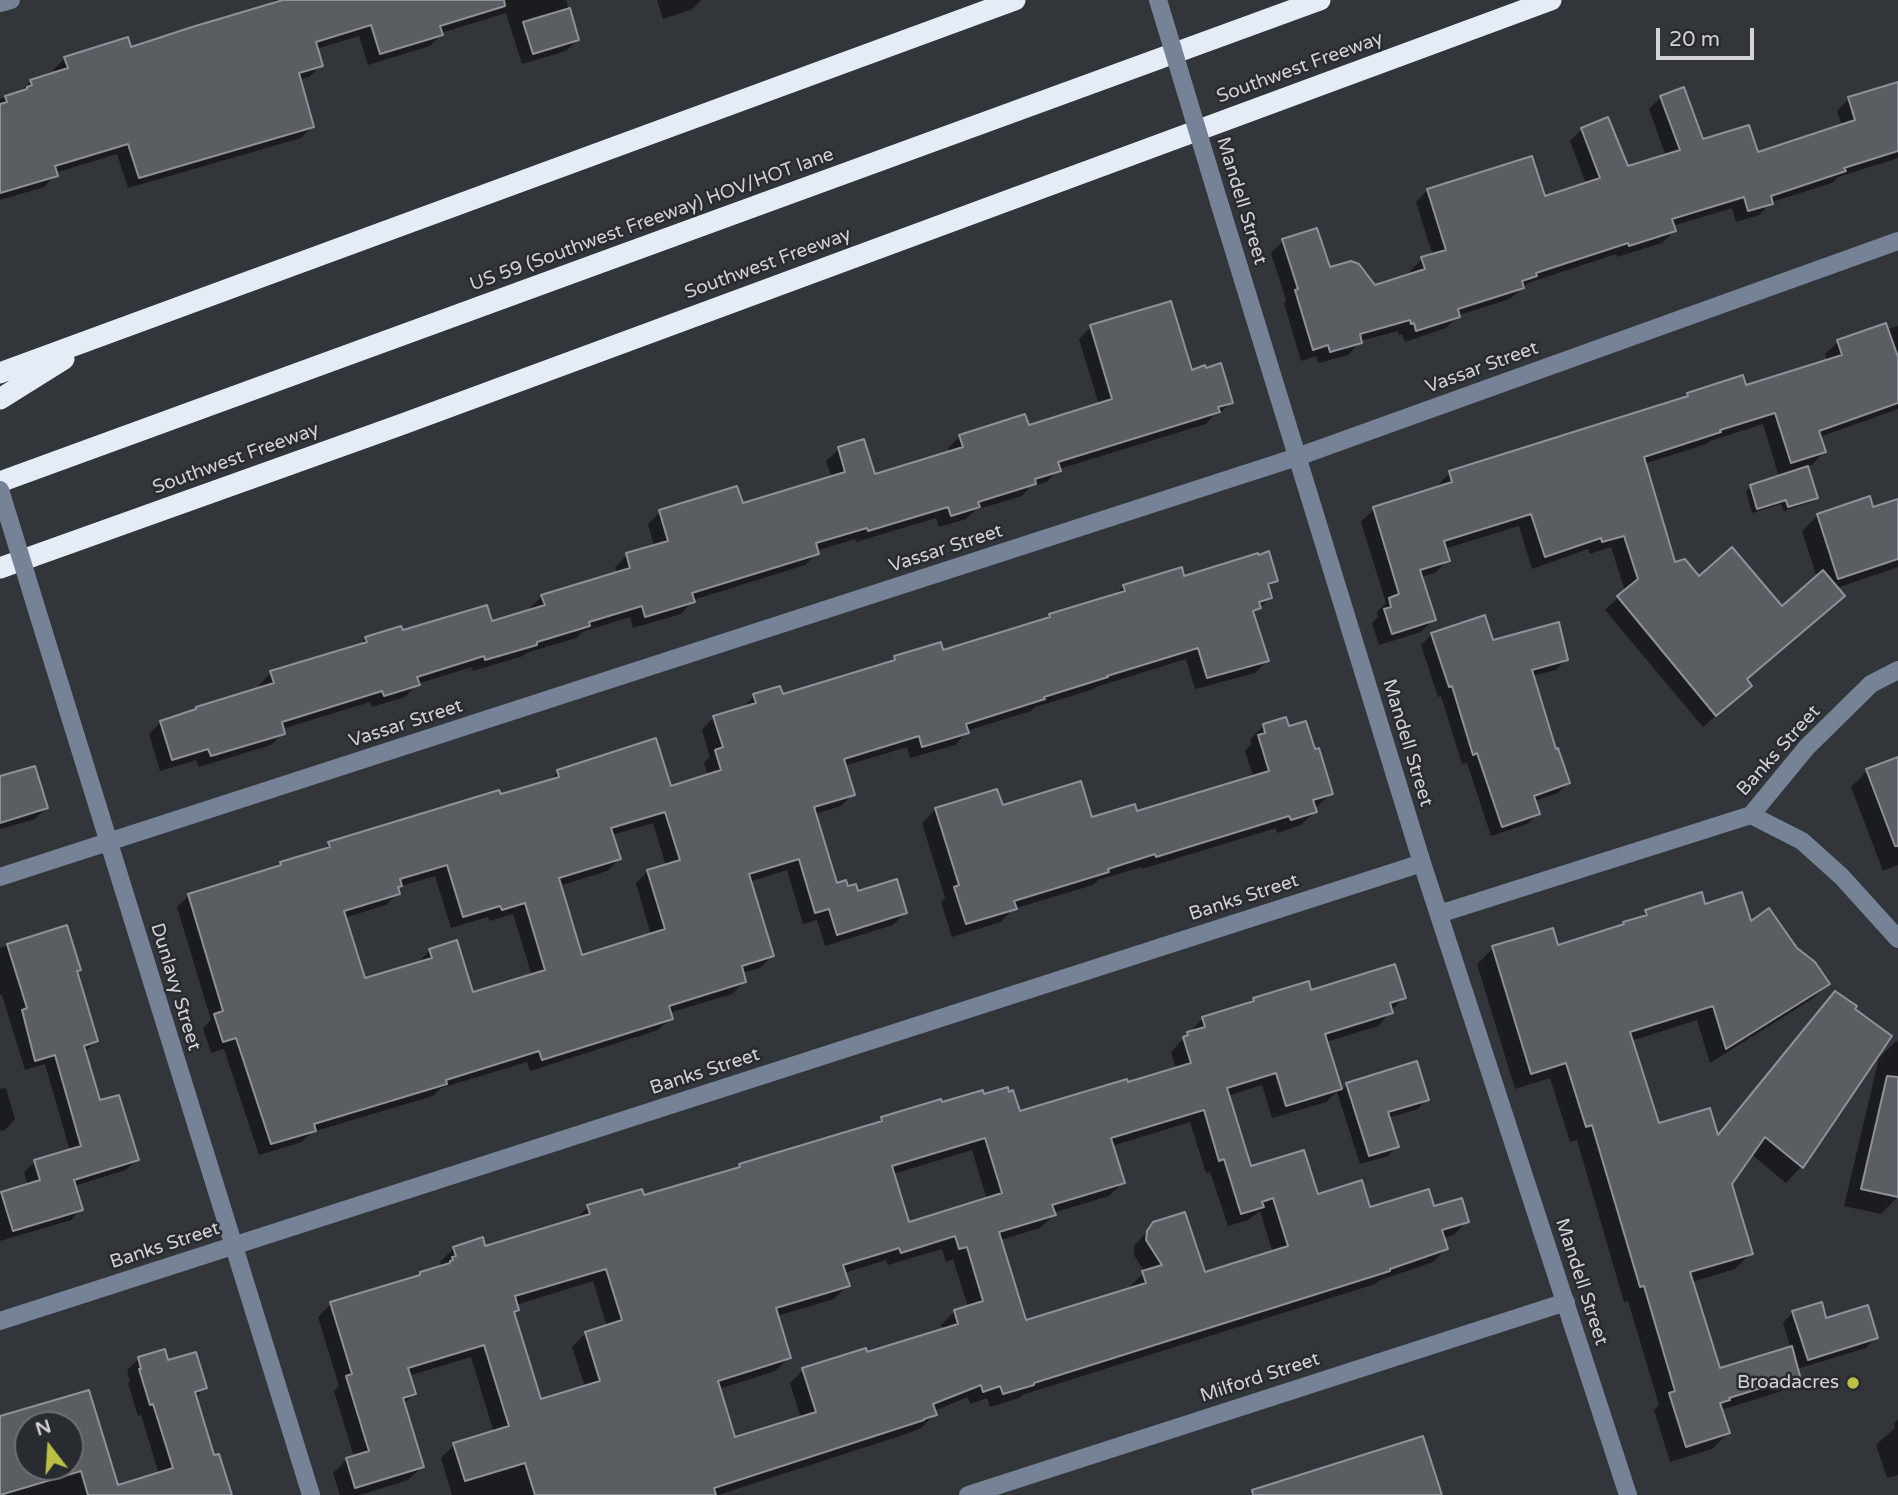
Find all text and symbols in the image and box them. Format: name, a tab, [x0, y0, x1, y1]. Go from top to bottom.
scale bar	[1660, 14, 1758, 58]
street label: Southwest Freeway	[1214, 27, 1386, 109]
text: 20 m	[1669, 27, 1720, 52]
street label: Mandell Street	[1211, 135, 1271, 267]
street label: US 59 (Southwest Freeway) HOV/HOT lane	[467, 143, 837, 297]
street label: Southwest Freeway	[682, 223, 854, 305]
street label: Vassar Street	[1423, 337, 1541, 399]
street label: Southwest Freeway	[150, 418, 322, 500]
street label: Vassar Street	[886, 520, 1006, 578]
street label: Mandell Street	[1377, 677, 1437, 809]
street label: Vassar Street	[346, 695, 466, 753]
street label: Banks Street	[1732, 701, 1826, 801]
street label: Banks Street	[1186, 870, 1302, 926]
street label: Dunlavy Street	[145, 921, 205, 1053]
street label: Banks Street	[647, 1044, 763, 1100]
street label: Mandell Street	[1550, 1216, 1612, 1348]
street label: Banks Street	[107, 1218, 223, 1274]
street label: Milford Street	[1197, 1348, 1323, 1408]
place label: Broadacres	[1737, 1372, 1839, 1394]
marker: Broadacres	[1845, 1375, 1861, 1391]
north arrow	[14, 1411, 84, 1481]
text: N	[33, 1415, 54, 1441]

